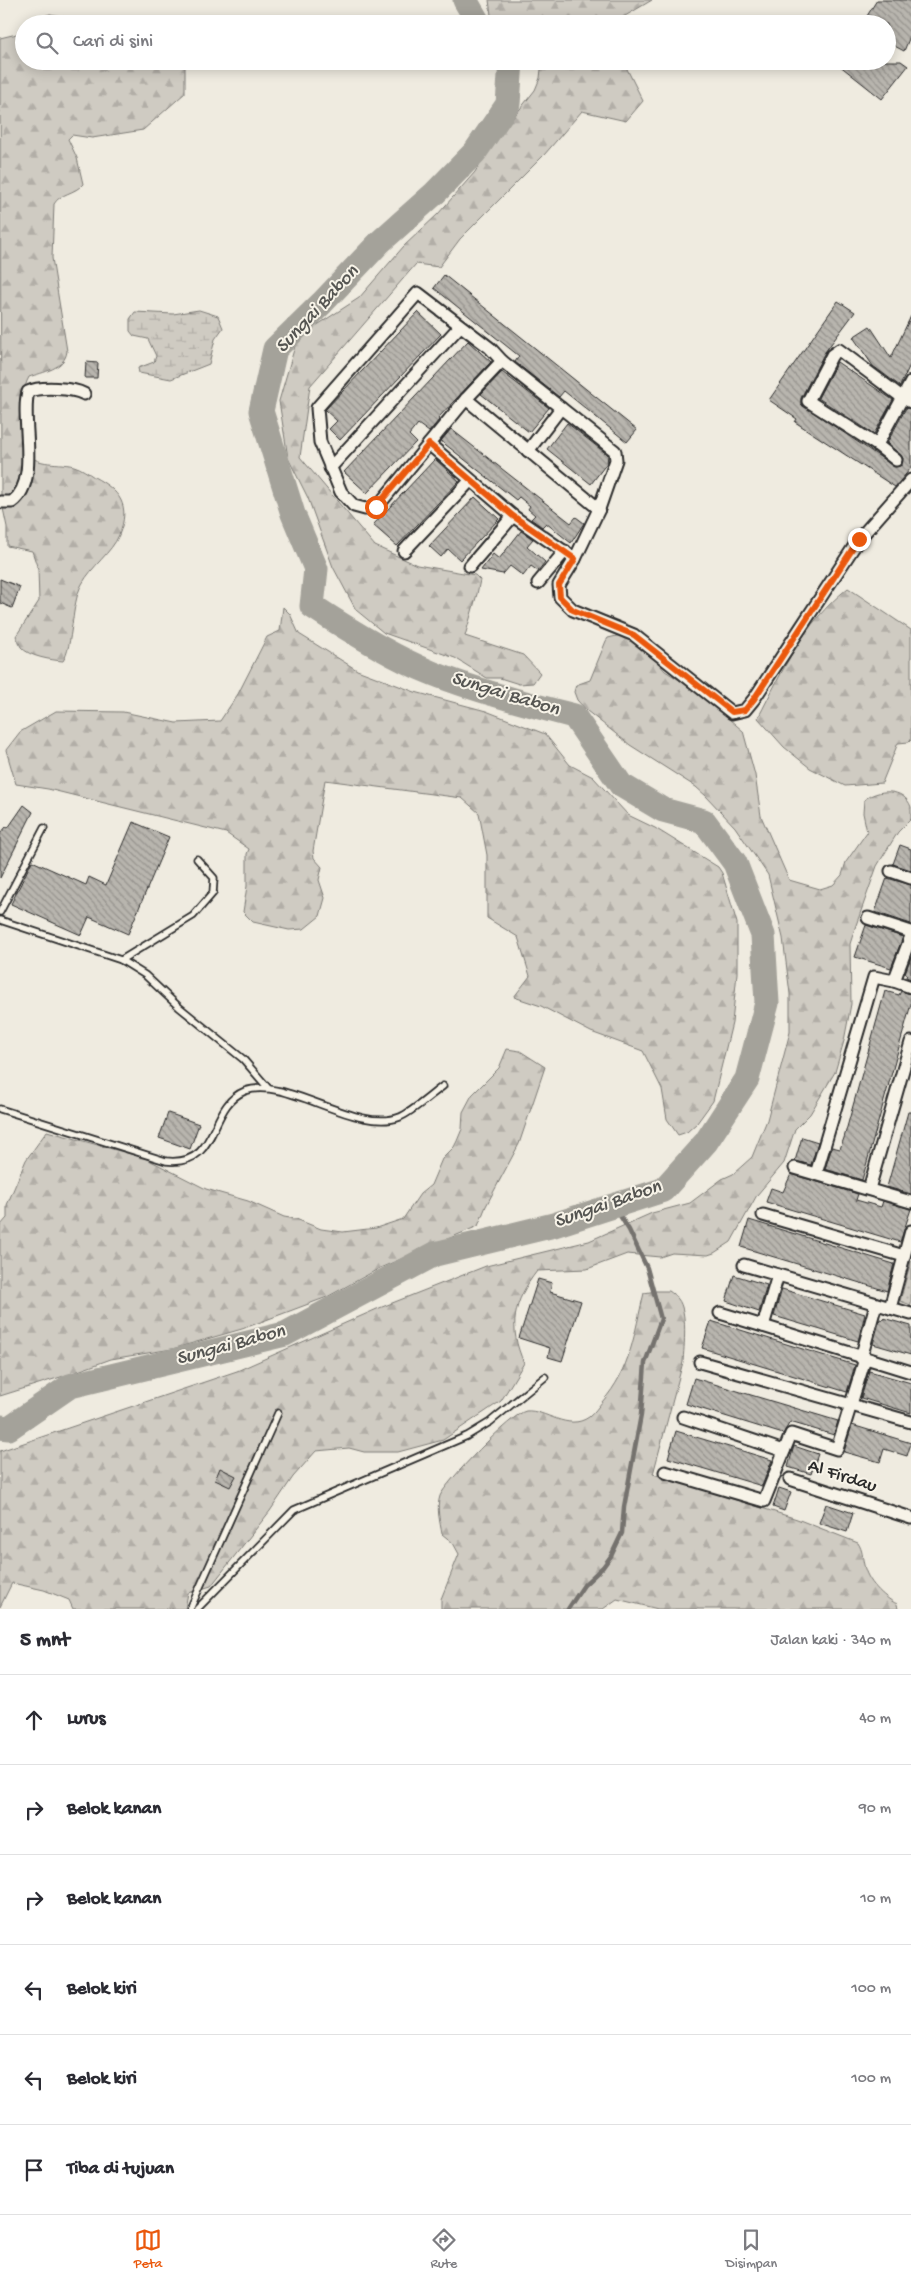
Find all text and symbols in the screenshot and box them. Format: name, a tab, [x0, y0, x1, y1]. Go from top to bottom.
search box	[15, 15, 896, 70]
icon: search	[33, 29, 61, 57]
text: Cari di sini	[73, 31, 153, 54]
water label: Sungai Babon	[272, 261, 365, 359]
route start	[365, 496, 388, 519]
route end	[848, 528, 871, 551]
water label: Sungai Babon	[448, 668, 562, 722]
water label: Sungai Babon	[552, 1176, 665, 1234]
water label: Sungai Babon	[174, 1320, 288, 1372]
street label: Al Firdau	[805, 1455, 879, 1499]
text: 5 mnt	[20, 1629, 69, 1654]
text: Jalan kaki · 340 m	[771, 1632, 891, 1651]
icon: ahead	[20, 1706, 48, 1734]
text: Lurus	[67, 1708, 106, 1731]
text: 40 m	[859, 1710, 891, 1729]
icon: right	[20, 1796, 48, 1824]
text: Belok kanan	[67, 1798, 161, 1821]
text: 90 m	[859, 1800, 891, 1819]
icon: right	[20, 1886, 48, 1914]
text: Belok kanan	[67, 1888, 161, 1911]
text: 10 m	[860, 1890, 891, 1909]
icon: left	[20, 1976, 48, 2004]
text: Belok kiri	[67, 1978, 137, 2001]
text: 100 m	[851, 1980, 891, 1999]
icon: left	[20, 2066, 48, 2094]
text: Belok kiri	[67, 2068, 137, 2091]
text: 100 m	[851, 2070, 891, 2089]
icon: arrive	[20, 2156, 48, 2184]
text: Tiba di tujuan	[67, 2158, 174, 2181]
tab: Peta	[134, 2226, 162, 2273]
tab: Rute	[430, 2226, 458, 2273]
tab: Disimpan	[726, 2226, 777, 2273]

